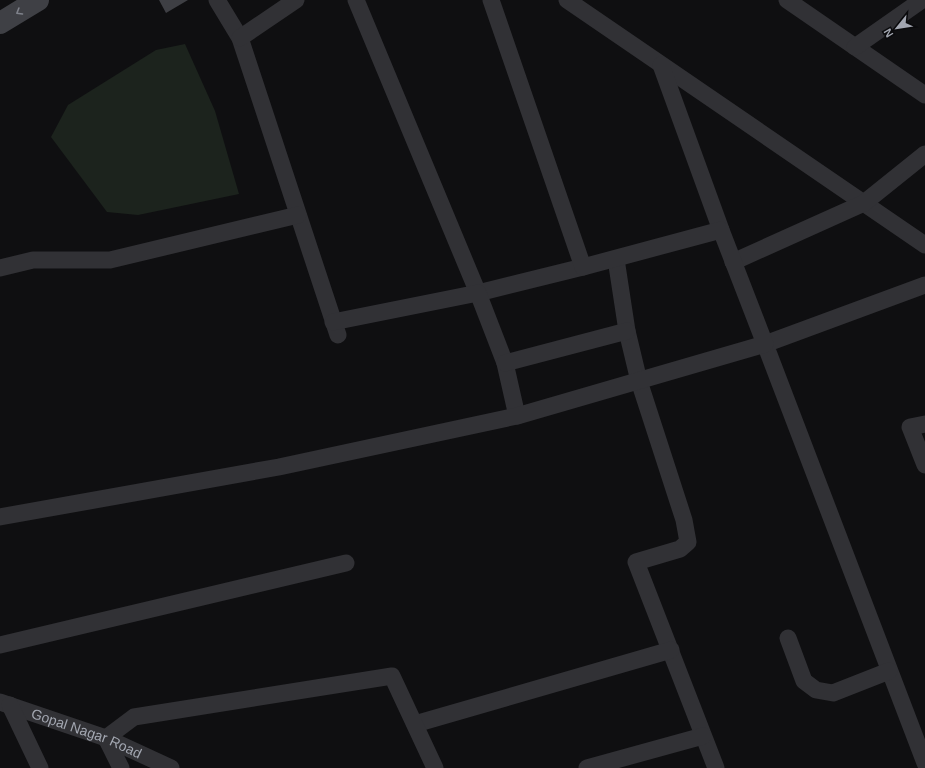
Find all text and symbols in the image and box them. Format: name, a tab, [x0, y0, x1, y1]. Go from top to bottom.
one-way arrow	[16, 7, 23, 14]
north arrow	[877, 8, 917, 48]
text: N	[881, 27, 896, 39]
street label: Gopal Nagar Road	[29, 705, 144, 761]

